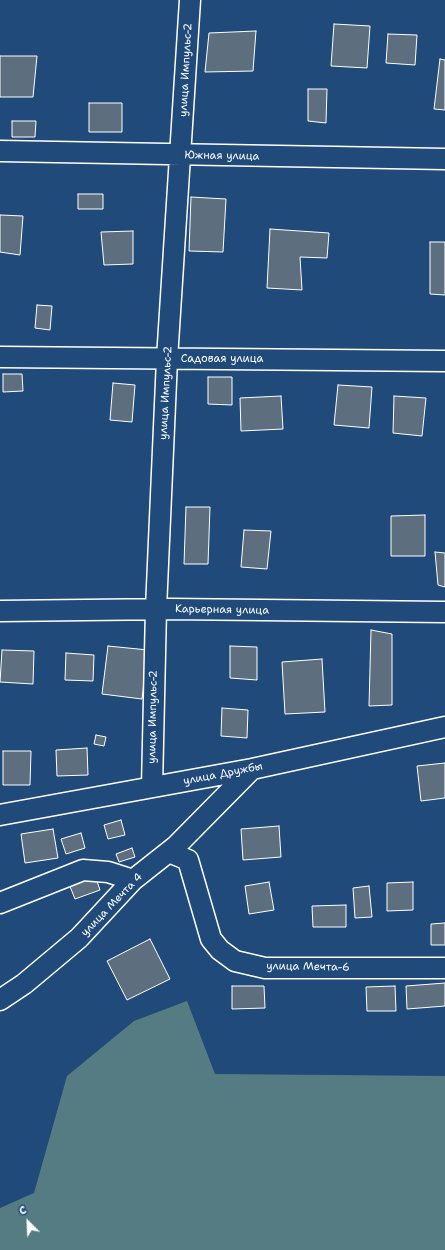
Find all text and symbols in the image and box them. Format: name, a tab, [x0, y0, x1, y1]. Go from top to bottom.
street label: улица Импульс-2	[177, 23, 195, 117]
street label: Южная улица	[184, 149, 260, 163]
street label: улица Импульс-2	[157, 346, 175, 440]
street label: Садовая улица	[181, 352, 263, 366]
street label: Карьерная улица	[175, 603, 269, 617]
street label: улица Импульс-2	[146, 670, 160, 764]
street label: улица Дружбы	[182, 760, 264, 788]
street label: улица Мечта 4	[78, 871, 146, 939]
street label: улица Мечта-6	[266, 960, 350, 974]
north arrow	[8, 1202, 48, 1242]
text: С	[17, 1202, 29, 1219]

